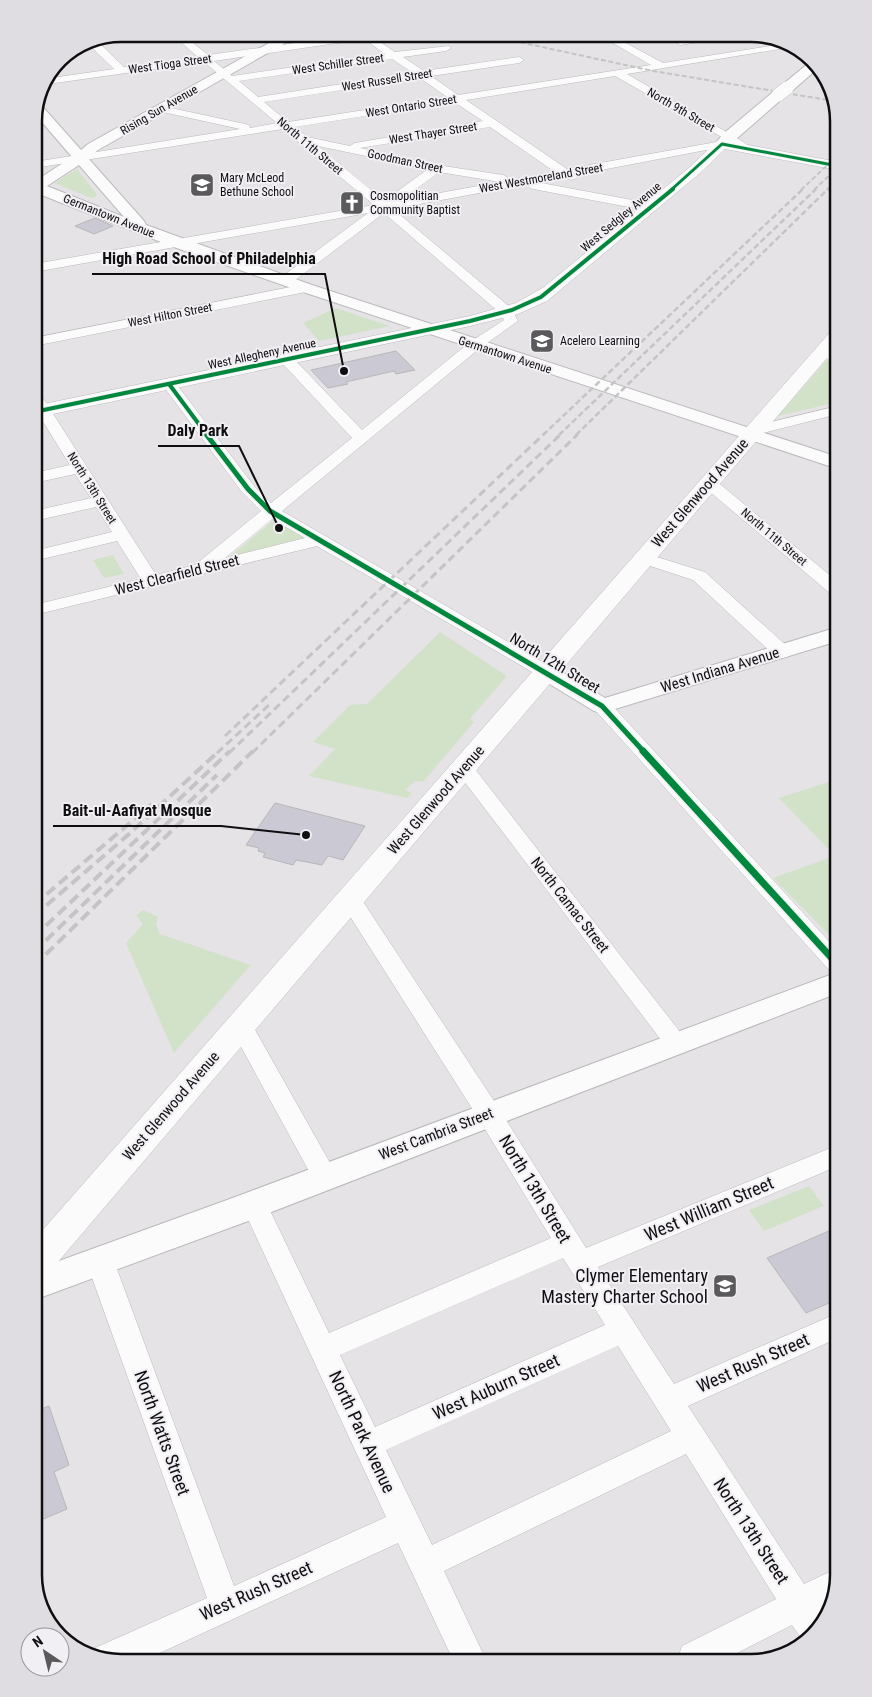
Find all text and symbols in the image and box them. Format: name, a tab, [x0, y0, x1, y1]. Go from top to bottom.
street label: West Tioga Street	[128, 51, 213, 77]
street label: West Schiller Street	[291, 51, 385, 77]
street label: West Russell Street	[341, 66, 434, 94]
street label: Rising Sun Avenue	[118, 82, 200, 138]
street label: North 9th Street	[645, 85, 718, 135]
street label: West Ontario Street	[364, 92, 458, 120]
street label: North 11th Street	[274, 114, 346, 178]
street label: West Thayer Street	[388, 119, 478, 147]
street label: Goodman Street	[366, 146, 444, 176]
street label: West Westmoreland Street	[478, 160, 604, 196]
place label: Mary McLeod Bethune School	[220, 171, 294, 199]
school or university icon: Mary McLeod Bethune School	[189, 172, 215, 198]
street label: West Sedgley Avenue	[578, 179, 664, 255]
place label: Cosmopolitian Community Baptist	[370, 189, 461, 217]
church icon: Cosmopolitian Community Baptist	[339, 190, 365, 216]
street label: Germantown Avenue	[61, 191, 157, 241]
callout: High Road School of Philadelphia	[92, 243, 325, 274]
text: High Road School of Philadelphia	[102, 249, 316, 268]
street label: West Hilton Street	[127, 300, 214, 330]
school or university icon: Acelero Learning	[529, 328, 555, 354]
street label: Germantown Avenue	[457, 333, 554, 377]
place label: Acelero Learning	[560, 334, 640, 348]
street label: West Allegheny Avenue	[207, 336, 318, 372]
callout: Daly Park	[158, 415, 239, 446]
text: Daly Park	[168, 421, 229, 440]
street label: West Glenwood Avenue	[648, 435, 752, 551]
street label: North 13th Street	[64, 450, 120, 527]
street label: North 11th Street	[738, 505, 810, 569]
street label: West Clearfield Street	[113, 551, 241, 599]
street label: North 12th Street	[507, 629, 603, 697]
street label: West Indiana Avenue	[658, 643, 782, 697]
street label: West Glenwood Avenue	[384, 742, 488, 858]
callout: Bait-ul-Aafiyat Mosque	[53, 795, 221, 826]
text: Bait-ul-Aafiyat Mosque	[63, 801, 212, 820]
street label: North Camac Street	[527, 854, 613, 956]
street label: West Glenwood Avenue	[119, 1048, 223, 1164]
street label: West Cambria Street	[376, 1104, 496, 1164]
street label: North 13th Street	[495, 1131, 576, 1247]
street label: West William Street	[641, 1172, 777, 1245]
place label: Clymer Elementary Mastery Charter School	[541, 1265, 709, 1307]
school or university icon: Clymer Elementary Mastery Charter School	[712, 1273, 738, 1299]
street label: West Rush Street	[693, 1328, 812, 1397]
street label: West Auburn Street	[429, 1349, 562, 1424]
street label: North Watts Street	[130, 1367, 195, 1498]
street label: North Park Avenue	[325, 1367, 400, 1496]
street label: North 13th Street	[709, 1474, 794, 1588]
street label: West Rush Street	[196, 1556, 315, 1625]
north arrow	[20, 1627, 70, 1677]
text: N	[29, 1632, 46, 1650]

